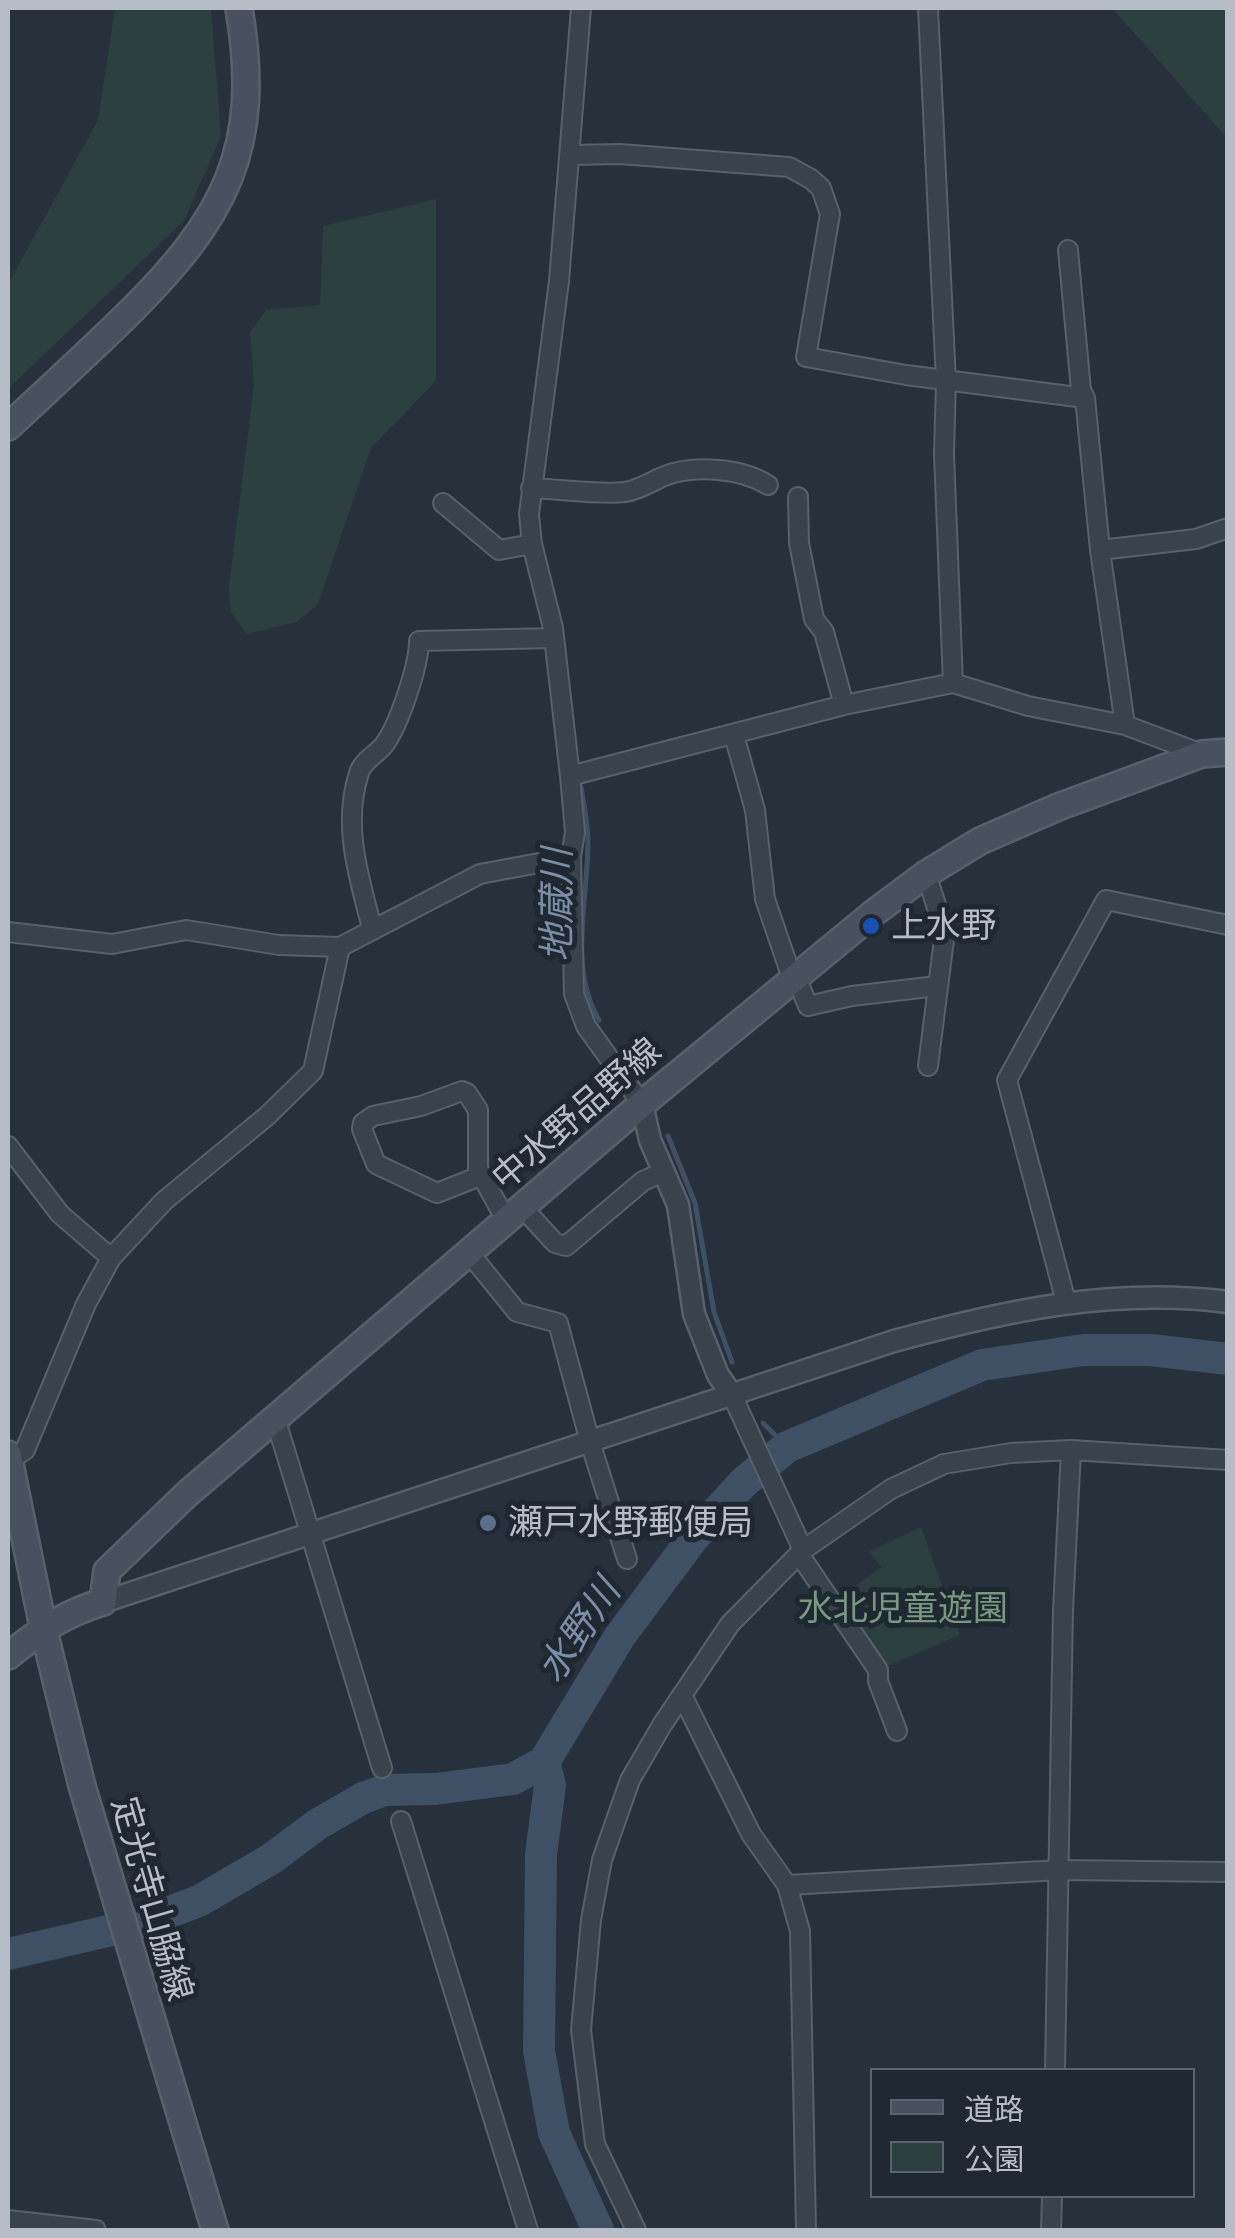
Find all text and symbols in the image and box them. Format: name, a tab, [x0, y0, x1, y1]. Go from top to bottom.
water label: 地蔵川	[536, 848, 582, 962]
place label: 上水野	[891, 905, 996, 947]
marker: 上水野	[860, 915, 882, 937]
street label: 中水野品野線	[484, 1030, 670, 1200]
place label: 瀬戸水野郵便局	[508, 1502, 753, 1544]
marker: 瀬戸水野郵便局	[477, 1512, 499, 1534]
water label: 水野川	[529, 1571, 631, 1691]
park label: 水北児童遊園	[798, 1588, 1008, 1630]
street label: 定光寺山脇線	[102, 1792, 200, 2006]
legend	[870, 2068, 1195, 2198]
text: 道路	[964, 2096, 1024, 2126]
text: 公園	[964, 2146, 1024, 2176]

